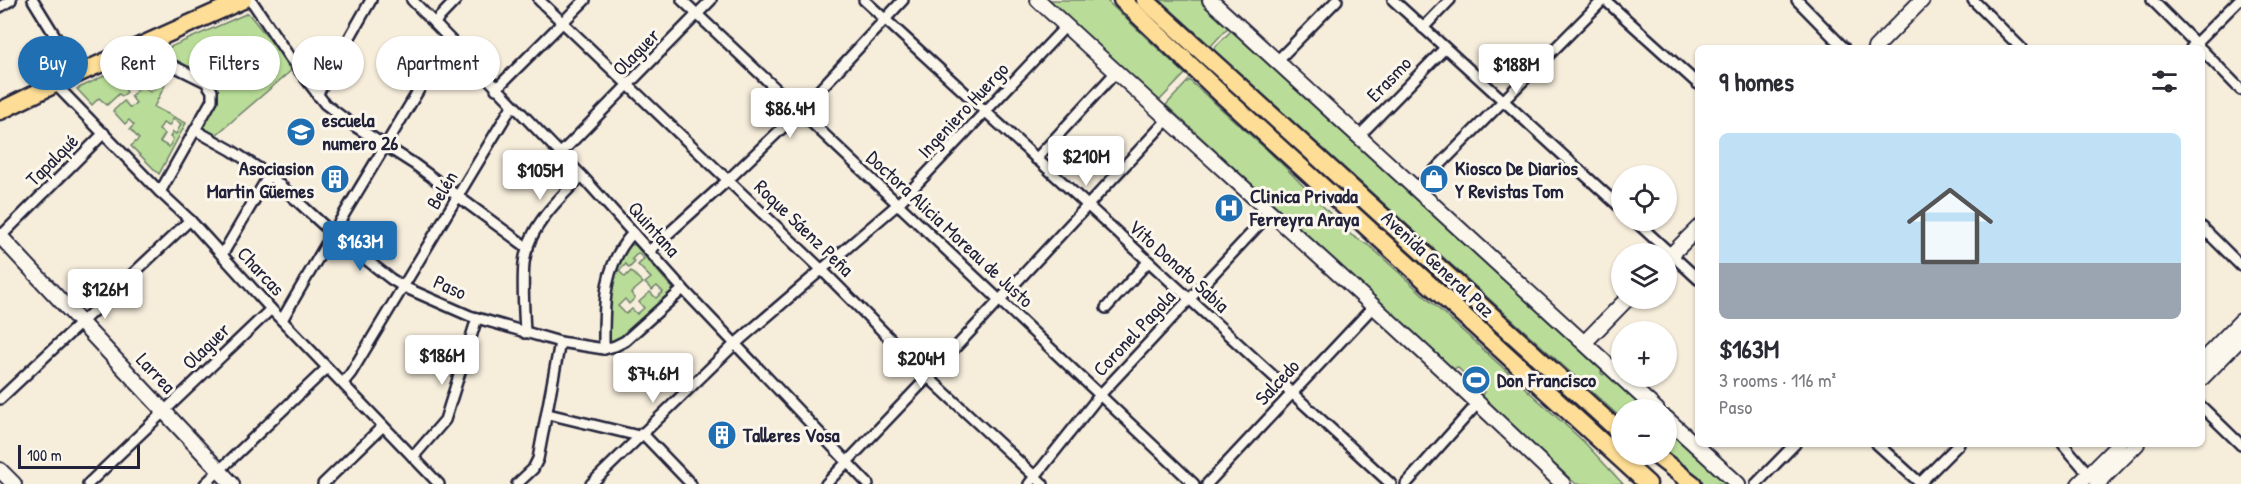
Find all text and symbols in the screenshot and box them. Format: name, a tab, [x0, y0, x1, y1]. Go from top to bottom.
street label: Olaguer	[606, 22, 665, 81]
chip: Buy	[18, 36, 88, 90]
chip: Rent	[100, 36, 177, 90]
chip: Filters	[189, 36, 280, 90]
chip: New	[292, 36, 364, 90]
chip: Apartment	[376, 36, 500, 90]
pin: $188M	[1474, 44, 1558, 95]
street label: Erasmo	[1360, 50, 1417, 107]
text: $188M	[1493, 50, 1539, 77]
street label: Ingeniero Huergo	[911, 56, 1014, 164]
text: 9 homes	[1719, 64, 1794, 99]
icon: filters	[2148, 65, 2181, 98]
pin: $86.4M	[741, 88, 839, 139]
text: $86.4M	[765, 94, 815, 121]
place label: escuela numero 26	[322, 106, 398, 156]
school or university icon: escuela numero 26	[285, 116, 317, 148]
street label: Tapalqué	[19, 127, 84, 192]
pin: $210M	[1044, 136, 1128, 187]
text: $210M	[1062, 142, 1110, 169]
street label: Doctora Alicia Moreau de Justo	[861, 144, 1040, 313]
pin: $105M	[498, 150, 582, 201]
place label: Asociasion Martin Güemes	[207, 154, 314, 204]
place label: Kiosco De Diarios Y Revistas Tom	[1455, 154, 1578, 204]
text: $105M	[517, 156, 563, 183]
building icon: Asociasion Martin Güemes	[319, 163, 351, 195]
shop icon: Kiosco De Diarios Y Revistas Tom	[1418, 163, 1450, 195]
street label: Belén	[420, 165, 464, 214]
map controls	[1611, 165, 1677, 465]
button: locate	[1611, 165, 1677, 231]
icon: home	[1896, 172, 2004, 280]
street label: Roque Sáenz Peña	[749, 173, 860, 282]
place label: Clinica Privada Ferreyra Araya	[1249, 182, 1359, 233]
hospital icon: Clinica Privada Ferreyra Araya	[1213, 192, 1245, 224]
street label: Quintana	[622, 195, 687, 262]
street label: Avenida General Paz	[1376, 204, 1501, 323]
street label: Vito Donato Sabia	[1123, 213, 1236, 318]
pin: $163M	[318, 221, 402, 272]
text: $163M	[337, 227, 383, 254]
street label: Charcas	[232, 240, 291, 301]
button: layers	[1611, 243, 1677, 309]
street label: Paso	[430, 267, 471, 306]
pin: $126M	[63, 269, 147, 320]
text: $126M	[82, 275, 128, 302]
street label: Coronel Pagola	[1086, 283, 1181, 382]
street label: Olaguer	[176, 316, 236, 375]
button: +	[1611, 321, 1677, 387]
text: $163M	[1719, 331, 1779, 366]
pin: $186M	[400, 335, 484, 386]
pin: $204M	[879, 338, 963, 389]
text: $186M	[419, 341, 465, 368]
text: $204M	[897, 344, 945, 371]
street label: Larrea	[131, 346, 182, 399]
pin: $74.6M	[604, 353, 702, 404]
street label: Salcedo	[1248, 353, 1305, 411]
text: $74.6M	[627, 359, 679, 386]
sports icon: Don Francisco	[1460, 364, 1492, 396]
place label: Don Francisco	[1497, 366, 1596, 393]
text: 3 rooms · 116 m²	[1719, 366, 1836, 393]
text: Paso	[1719, 393, 1752, 420]
button: −	[1611, 399, 1677, 465]
building icon: Talleres Vosa	[706, 419, 738, 451]
place label: Talleres Vosa	[742, 421, 840, 448]
scale bar	[18, 442, 140, 470]
text: 100 m	[27, 444, 62, 466]

